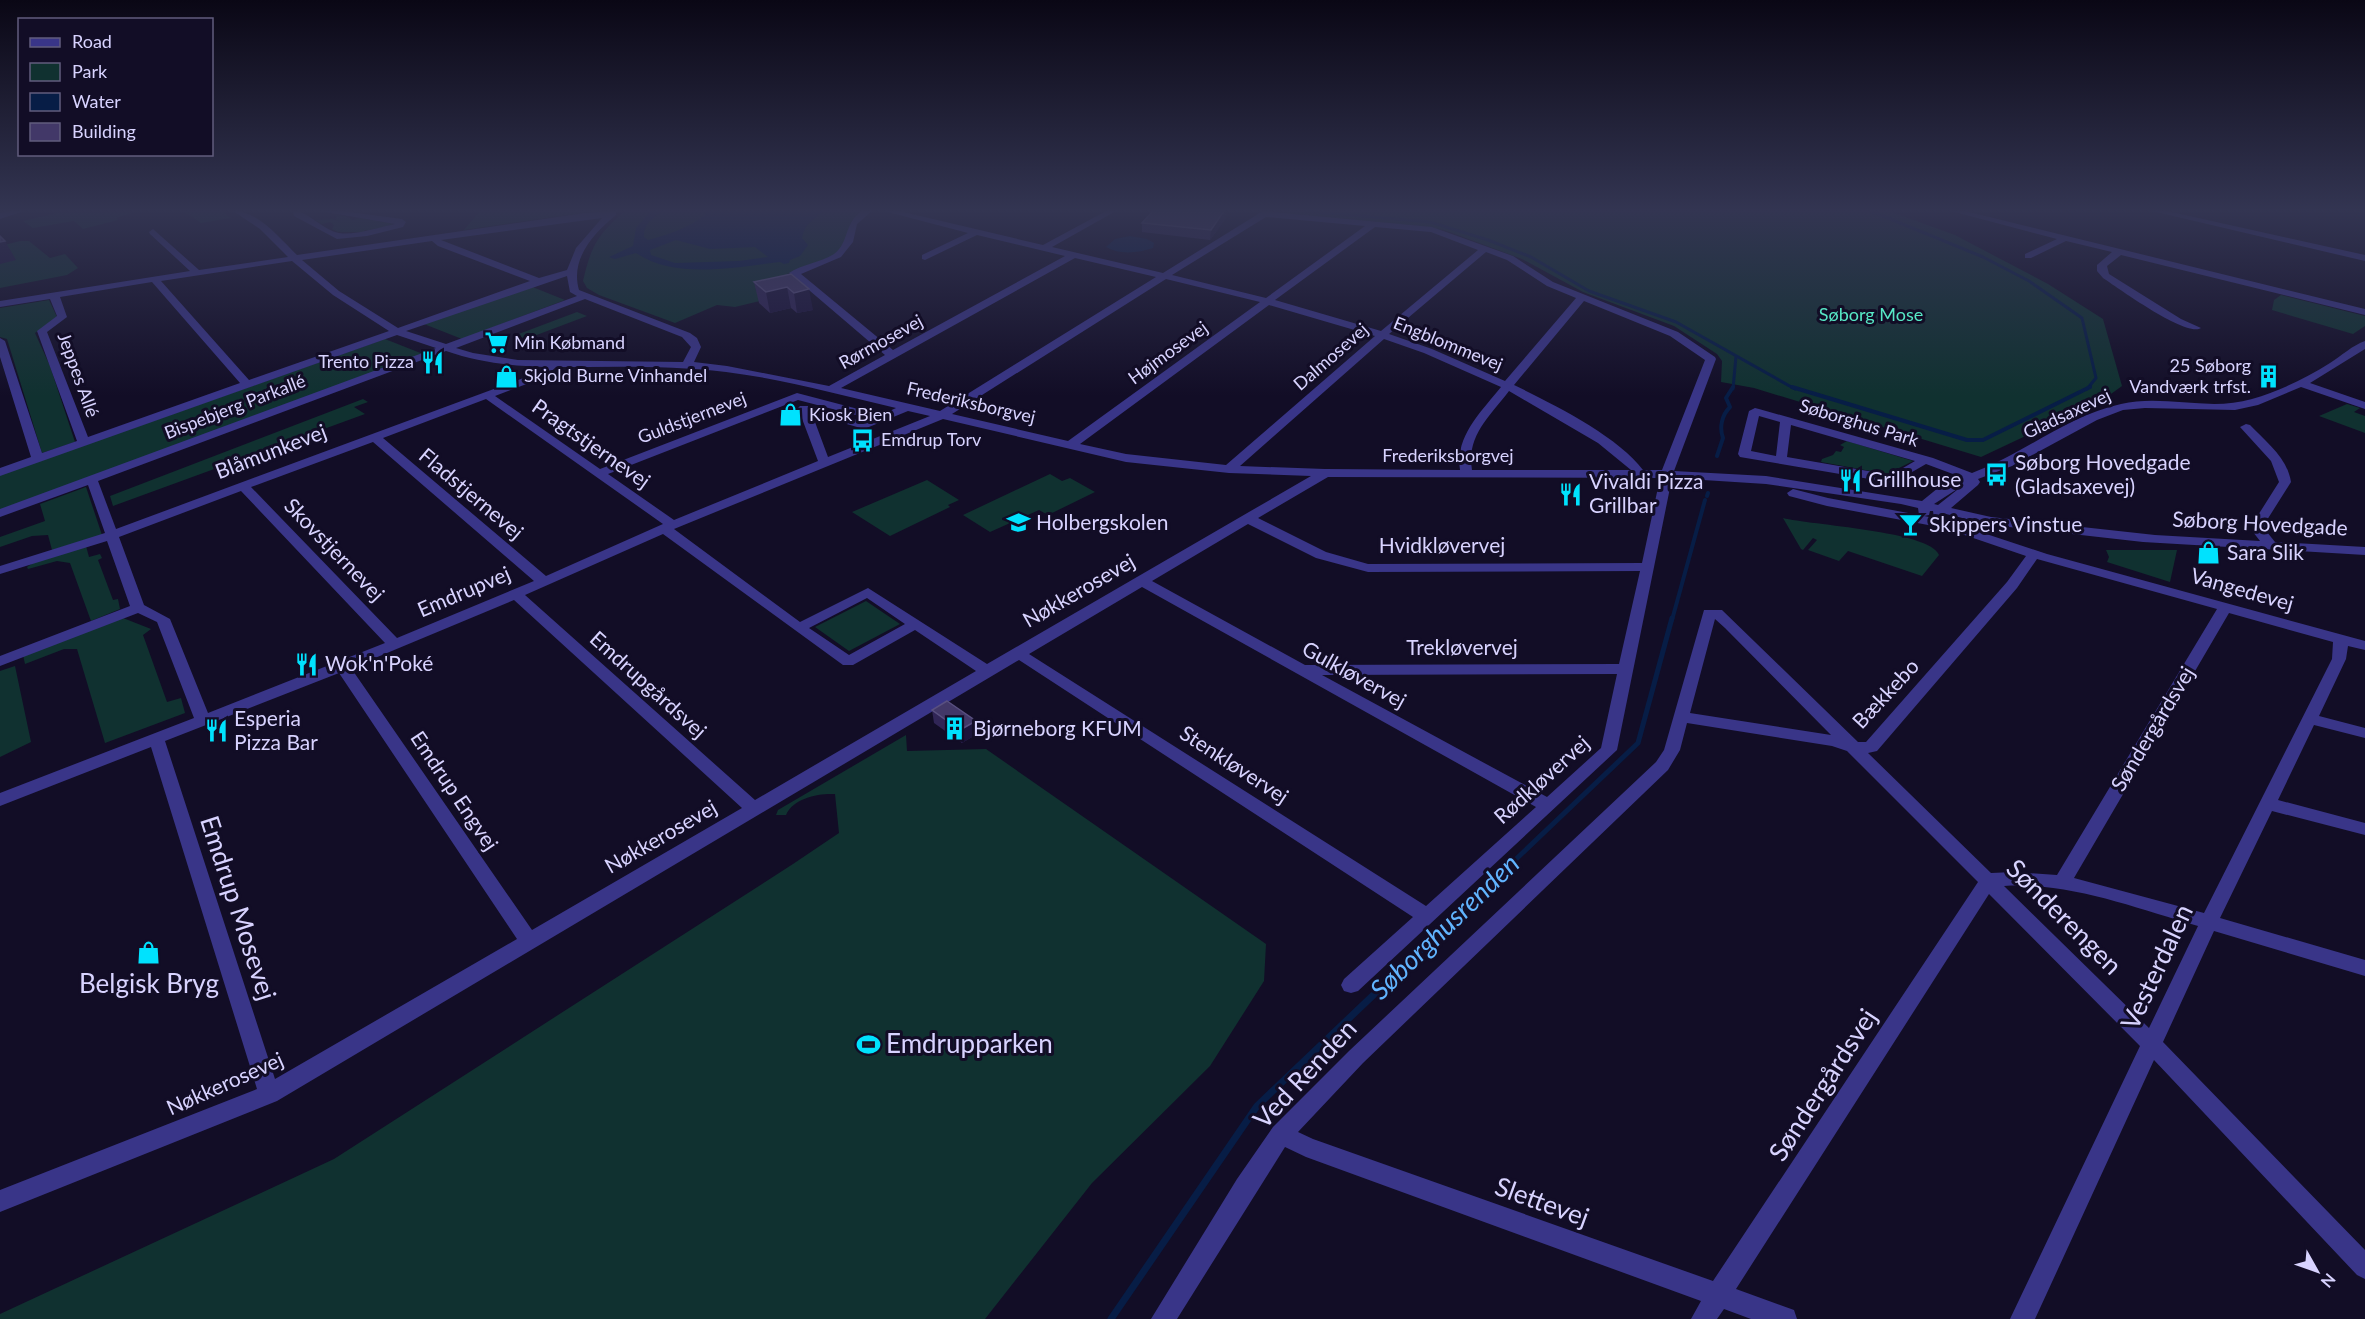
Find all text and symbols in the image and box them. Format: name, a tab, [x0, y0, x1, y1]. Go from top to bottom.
legend	[18, 18, 213, 156]
text: Road	[72, 30, 112, 52]
text: Park	[72, 60, 108, 82]
text: Water	[72, 90, 121, 112]
text: Building	[72, 120, 136, 142]
park label: Søborg Mose	[1819, 303, 1923, 325]
street label: Rørmosevej	[835, 309, 926, 373]
street label: Engblommevej	[1391, 311, 1506, 375]
street label: Højmosevej	[1123, 316, 1211, 388]
street label: Dalmosevej	[1289, 318, 1372, 395]
street label: Jeppes Allé	[53, 329, 104, 420]
supermarket icon: Min Købmand	[483, 330, 509, 356]
place label: Min Købmand	[514, 331, 625, 353]
restaurant icon: Trento Pizza	[419, 349, 445, 375]
place label: Trento Pizza	[318, 350, 414, 372]
place label: 25 Søborg Vandværk trfst.	[2129, 354, 2251, 397]
shop icon: Skjold Burne Vinhandel	[493, 363, 519, 389]
building icon: 25 Søborg Vandværk trfst.	[2256, 363, 2282, 389]
place label: Skjold Burne Vinhandel	[524, 364, 707, 386]
street label: Bispebjerg Parkallé	[161, 369, 308, 443]
street label: Frederiksborgvej	[905, 377, 1038, 428]
street label: Gladsaxevej	[2019, 383, 2114, 443]
street label: Guldstjernevej	[634, 386, 749, 448]
street label: Pragtstjernevej	[528, 393, 656, 493]
street label: Søborghus Park	[1797, 393, 1922, 451]
shop icon: Kiosk Bien	[778, 402, 804, 428]
place label: Kiosk Bien	[809, 403, 892, 425]
street label: Blåmunkevej	[211, 418, 330, 483]
bus stop icon: Emdrup Torv	[850, 427, 876, 453]
place label: Emdrup Torv	[881, 428, 982, 450]
street label: Fladstjernevej	[415, 442, 529, 544]
street label: Frederiksborgvej	[1382, 444, 1514, 466]
place label: Søborg Hovedgade (Gladsaxevej)	[2015, 449, 2191, 498]
bus stop icon: Søborg Hovedgade (Gladsaxevej)	[1984, 462, 2010, 488]
place label: Grillhouse	[1868, 466, 1961, 491]
restaurant icon: Grillhouse	[1837, 467, 1863, 493]
place label: Vivaldi Pizza Grillbar	[1589, 468, 1703, 517]
restaurant icon: Vivaldi Pizza Grillbar	[1558, 481, 1584, 507]
street label: Skovstjernevej	[280, 492, 390, 606]
street label: Søborg Hovedgade	[2172, 505, 2348, 540]
place label: Holbergskolen	[1036, 509, 1169, 534]
school or university icon: Holbergskolen	[1005, 510, 1031, 536]
place label: Skippers Vinstue	[1929, 511, 2082, 536]
bar icon: Skippers Vinstue	[1898, 512, 1924, 538]
street label: Hvidkløvervej	[1379, 532, 1505, 557]
place label: Sara Slik	[2227, 539, 2304, 564]
shop icon: Sara Slik	[2196, 540, 2222, 566]
street label: Nøkkerosevej	[1018, 548, 1139, 632]
street label: Emdrupvej	[413, 560, 514, 621]
street label: Vangedevej	[2188, 562, 2297, 615]
street label: Emdrupgårdsvej	[586, 625, 712, 743]
street label: Trekløvervej	[1406, 634, 1518, 659]
street label: Gulkløvervej	[1298, 635, 1411, 712]
place label: Wok'n'Poké	[325, 650, 433, 675]
restaurant icon: Wok'n'Poké	[294, 651, 320, 677]
street label: Bækkebo	[1846, 653, 1923, 733]
street label: Søndergårdsvej	[2105, 661, 2199, 795]
place label: Esperia Pizza Bar	[234, 705, 318, 754]
place label: Bjørneborg KFUM	[973, 715, 1142, 740]
building icon: Bjørneborg KFUM	[942, 716, 968, 742]
restaurant icon: Esperia Pizza Bar	[203, 718, 229, 744]
street label: Stenkløvervej	[1176, 719, 1294, 808]
street label: Emdrup Engvej	[406, 726, 504, 855]
street label: Rødkløvervej	[1488, 730, 1594, 828]
street label: Nøkkerosevej	[600, 794, 721, 878]
street label: Emdrup Mosevej	[194, 811, 284, 1004]
water label: Søborghusrenden	[1362, 846, 1526, 1005]
street label: Sønderengen	[2000, 852, 2129, 981]
street label: Vesterdalen	[2113, 899, 2199, 1034]
shop icon: Belgisk Bryg	[136, 940, 162, 966]
place label: Belgisk Bryg	[79, 967, 219, 999]
street label: Søndergårdsvej	[1761, 1002, 1883, 1166]
street label: Ved Renden	[1246, 1012, 1363, 1134]
place label: Emdrupparken	[886, 1027, 1053, 1059]
sports icon: Emdrupparken	[855, 1031, 881, 1057]
street label: Nøkkerosevej	[162, 1046, 287, 1120]
street label: Slettevej	[1491, 1169, 1594, 1233]
north arrow	[2287, 1241, 2347, 1301]
text: N	[2318, 1270, 2340, 1292]

